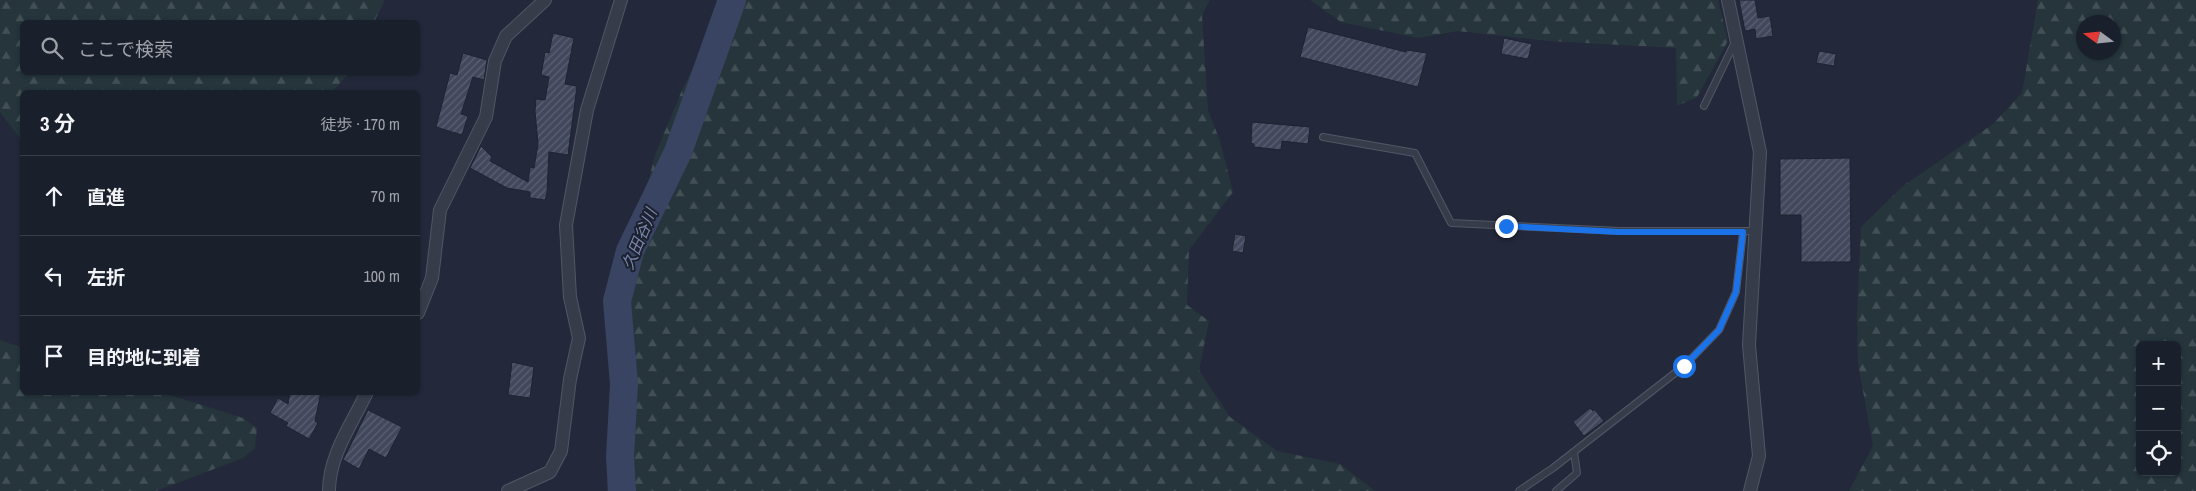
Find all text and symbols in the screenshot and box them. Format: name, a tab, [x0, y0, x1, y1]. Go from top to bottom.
north arrow	[2076, 15, 2121, 60]
search box	[20, 20, 420, 75]
icon: search	[38, 34, 66, 62]
text: ここで検索	[78, 36, 173, 62]
text: 3 分	[40, 109, 75, 138]
text: 徒歩 · 170 m	[321, 113, 400, 135]
icon: ahead	[40, 182, 68, 210]
text: 直進	[87, 184, 125, 210]
text: 70 m	[371, 185, 400, 207]
water label: 久田谷川	[616, 203, 662, 273]
route end	[1495, 215, 1518, 238]
icon: left	[40, 262, 68, 290]
text: 左折	[87, 264, 125, 290]
text: 100 m	[364, 265, 400, 287]
map controls	[2136, 341, 2181, 476]
button: +	[2136, 341, 2181, 386]
icon: arrive	[40, 342, 68, 370]
text: 目的地に到着	[87, 344, 201, 370]
route start	[1673, 355, 1696, 378]
button: −	[2136, 386, 2181, 431]
button: locate	[2136, 431, 2181, 476]

